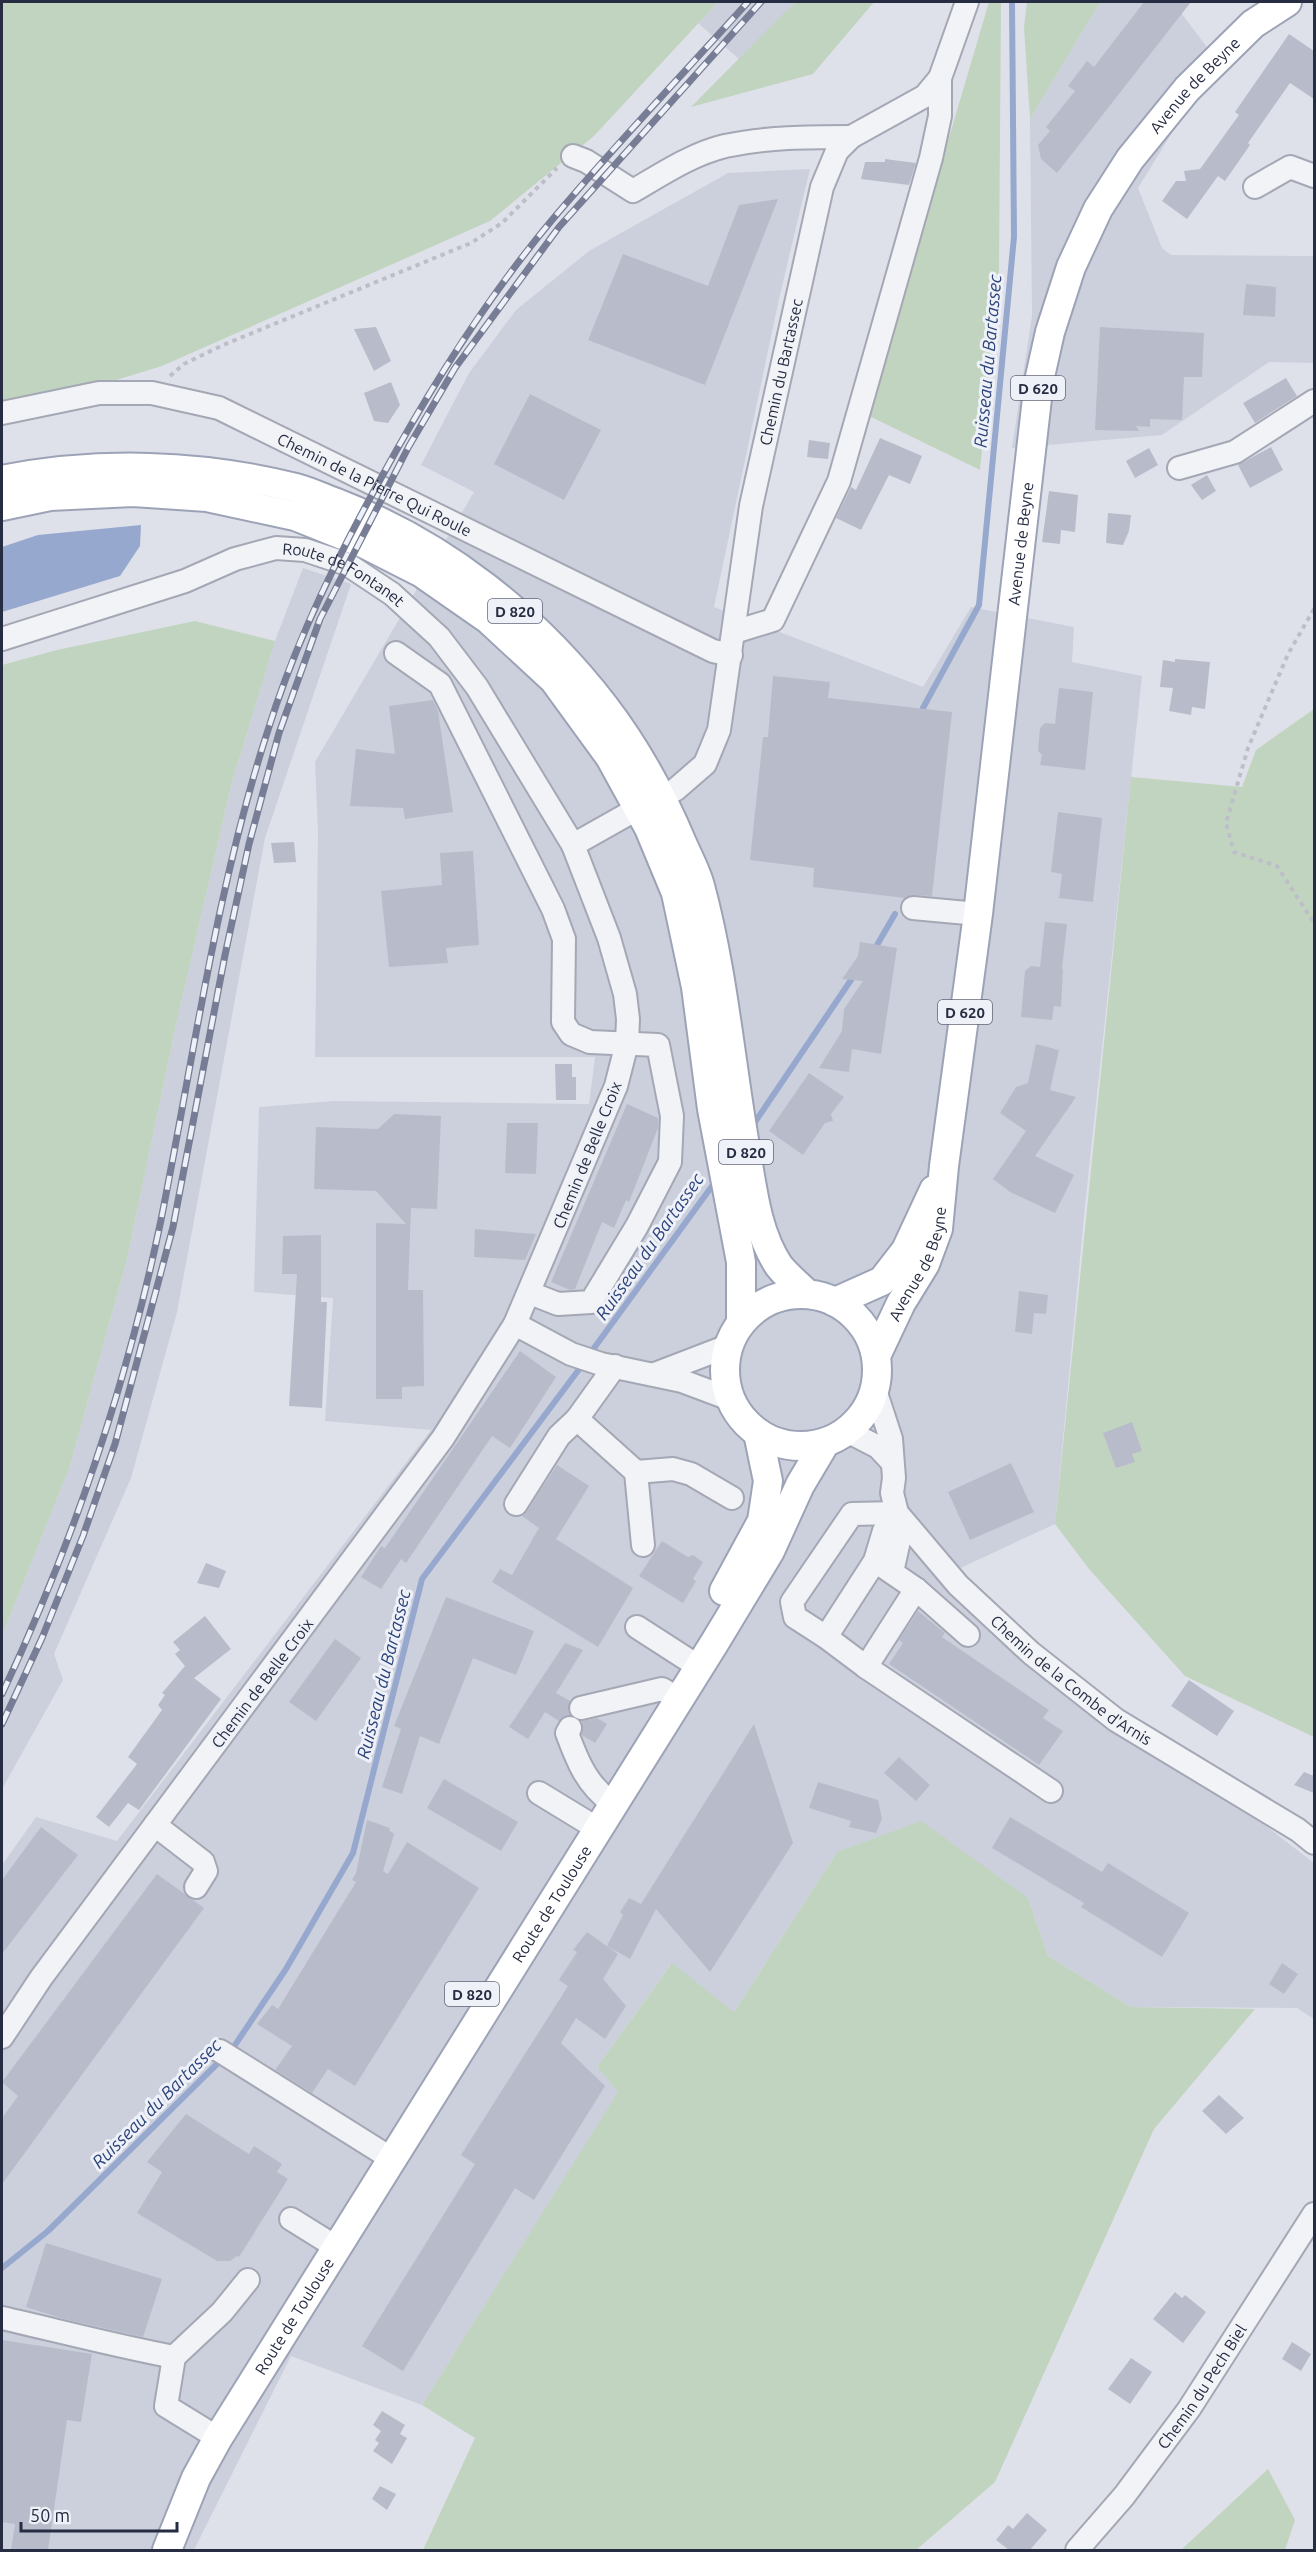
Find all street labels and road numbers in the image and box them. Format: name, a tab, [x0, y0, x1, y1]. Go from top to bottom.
street label: Avenue de Beyne	[1146, 33, 1243, 137]
street label: Chemin du Bartassec	[756, 296, 806, 447]
road number: D 620	[1011, 376, 1065, 400]
street label: Chemin de la Pierre Qui Roule	[275, 429, 474, 540]
street label: Avenue de Beyne	[1004, 481, 1036, 606]
street label: Route de Fontanet	[282, 539, 409, 611]
road number: D 820	[488, 599, 542, 623]
road number: D 620	[938, 1000, 992, 1024]
street label: Chemin de Belle Croix	[549, 1079, 625, 1231]
road number: D 820	[719, 1140, 773, 1164]
street label: Avenue de Beyne	[885, 1206, 949, 1324]
street label: Chemin de la Combe d'Arnis	[987, 1611, 1155, 1749]
street label: Chemin de Belle Croix	[208, 1615, 316, 1751]
street label: Route de Toulouse	[508, 1842, 595, 1966]
road number: D 820	[445, 1982, 499, 2006]
street label: Route de Toulouse	[251, 2254, 337, 2378]
street label: Chemin du Pech Biel	[1154, 2321, 1250, 2452]

